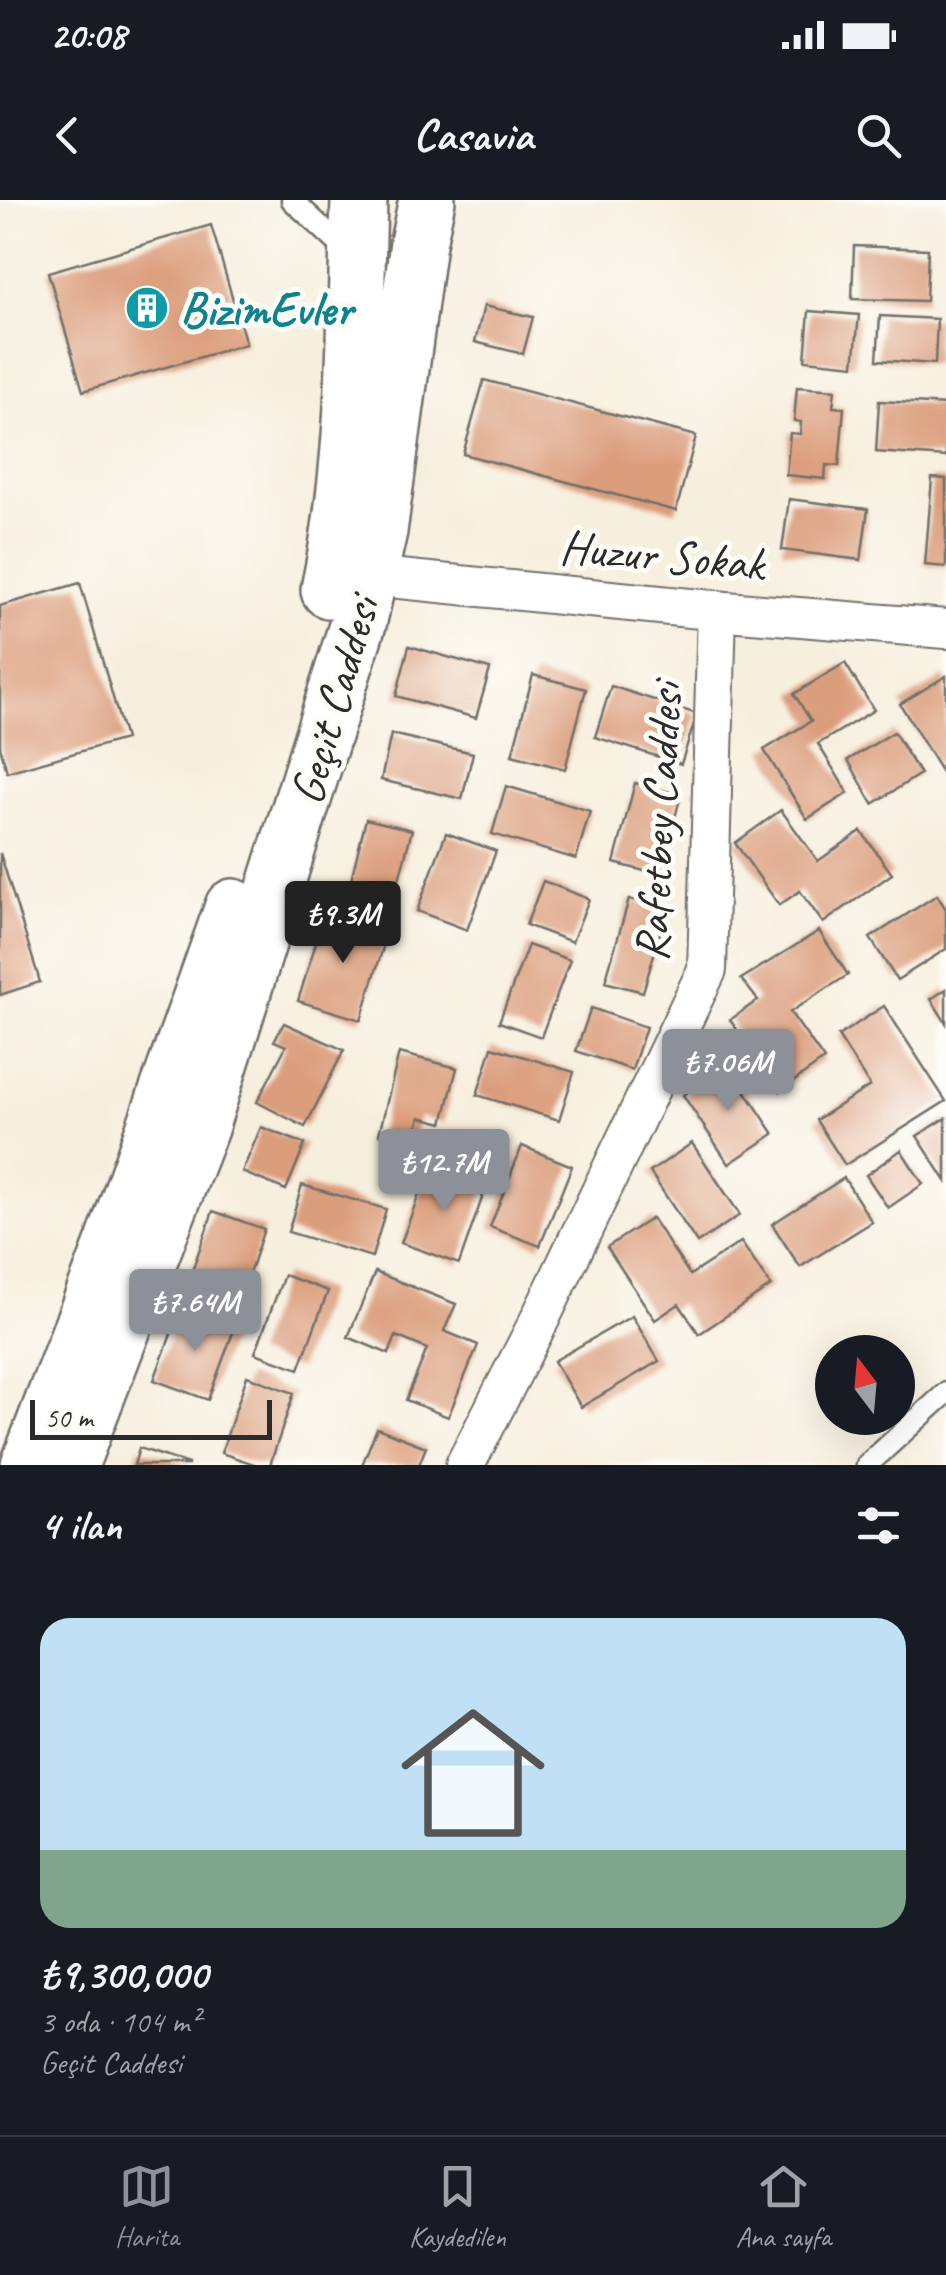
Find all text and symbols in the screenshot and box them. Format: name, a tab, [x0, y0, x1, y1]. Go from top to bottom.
text: 20:08	[50, 12, 126, 59]
text: Casavia	[413, 107, 533, 164]
icon: back	[40, 108, 95, 163]
icon: search	[851, 108, 906, 163]
place label: BizimEvler	[180, 279, 357, 339]
building icon: BizimEvler	[124, 285, 170, 331]
street label: Huzur Sokak	[558, 516, 770, 594]
street label: Geçit Caddesi	[276, 585, 394, 811]
street label: Rafetbey Caddesi	[621, 675, 696, 963]
pin: ₺9.3M	[273, 881, 413, 966]
text: ₺9.3M	[307, 893, 379, 934]
pin: ₺7.06M	[647, 1029, 809, 1114]
text: ₺7.06M	[684, 1041, 772, 1082]
pin: ₺12.7M	[363, 1129, 525, 1214]
text: ₺12.7M	[400, 1141, 488, 1182]
pin: ₺7.64M	[114, 1269, 276, 1354]
text: ₺7.64M	[151, 1281, 239, 1322]
north arrow	[815, 1335, 915, 1435]
map controls	[815, 1335, 915, 1435]
scale bar	[30, 1395, 272, 1440]
text: 50 m	[45, 1400, 93, 1435]
icon: filters	[851, 1498, 906, 1553]
text: 4 ilan	[40, 1499, 121, 1552]
icon: home	[383, 1683, 563, 1863]
text: ₺9,300,000	[40, 1948, 207, 2001]
text: 3 oda · 104 m²	[40, 2001, 199, 2042]
text: Geçit Caddesi	[40, 2042, 182, 2083]
tab: Harita	[115, 2159, 179, 2254]
tab: Kaydedilen	[409, 2159, 506, 2254]
tab: Ana sayfa	[736, 2159, 831, 2254]

